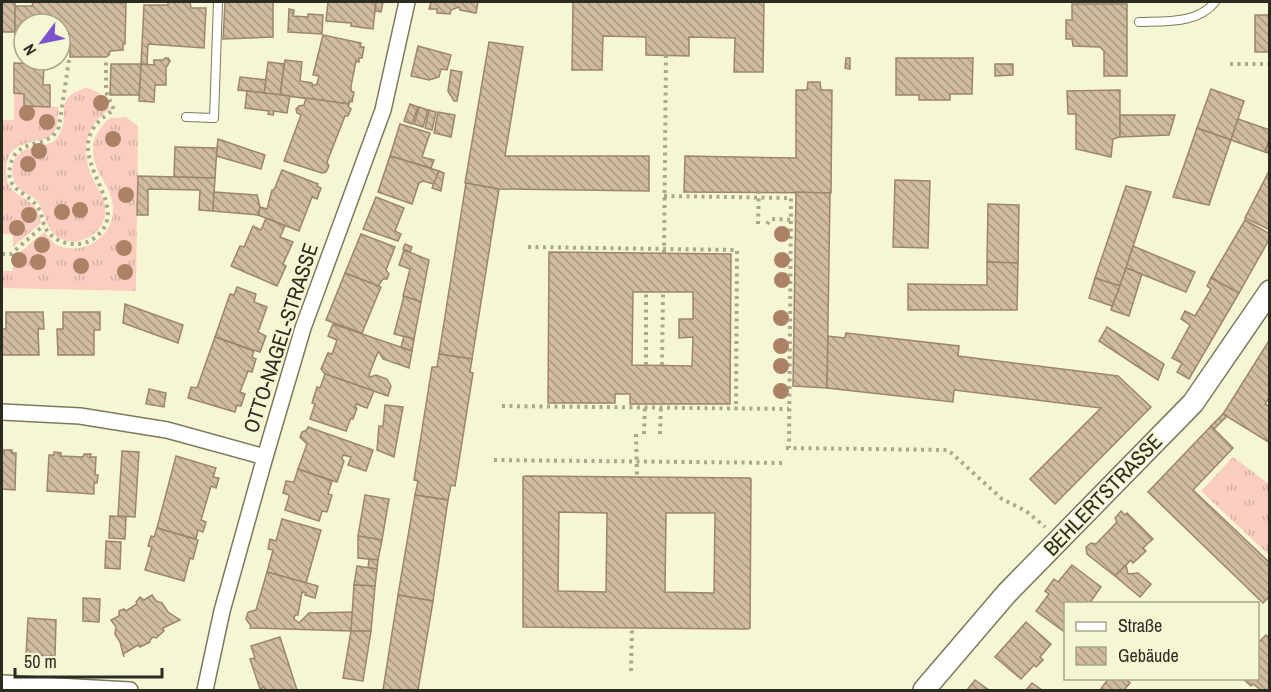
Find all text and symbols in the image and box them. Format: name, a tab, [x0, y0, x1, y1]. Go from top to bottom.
north arrow	[12, 12, 72, 72]
text: N	[17, 40, 41, 60]
street label: OTTO-NAGEL-STRASSE	[236, 239, 325, 436]
street label: BEHLERTSTRASSE	[1037, 427, 1168, 562]
legend	[1064, 602, 1259, 680]
text: Straße	[1118, 613, 1162, 638]
scale bar	[15, 641, 162, 679]
text: Gebäude	[1118, 643, 1179, 668]
text: 50 m	[24, 649, 57, 674]

